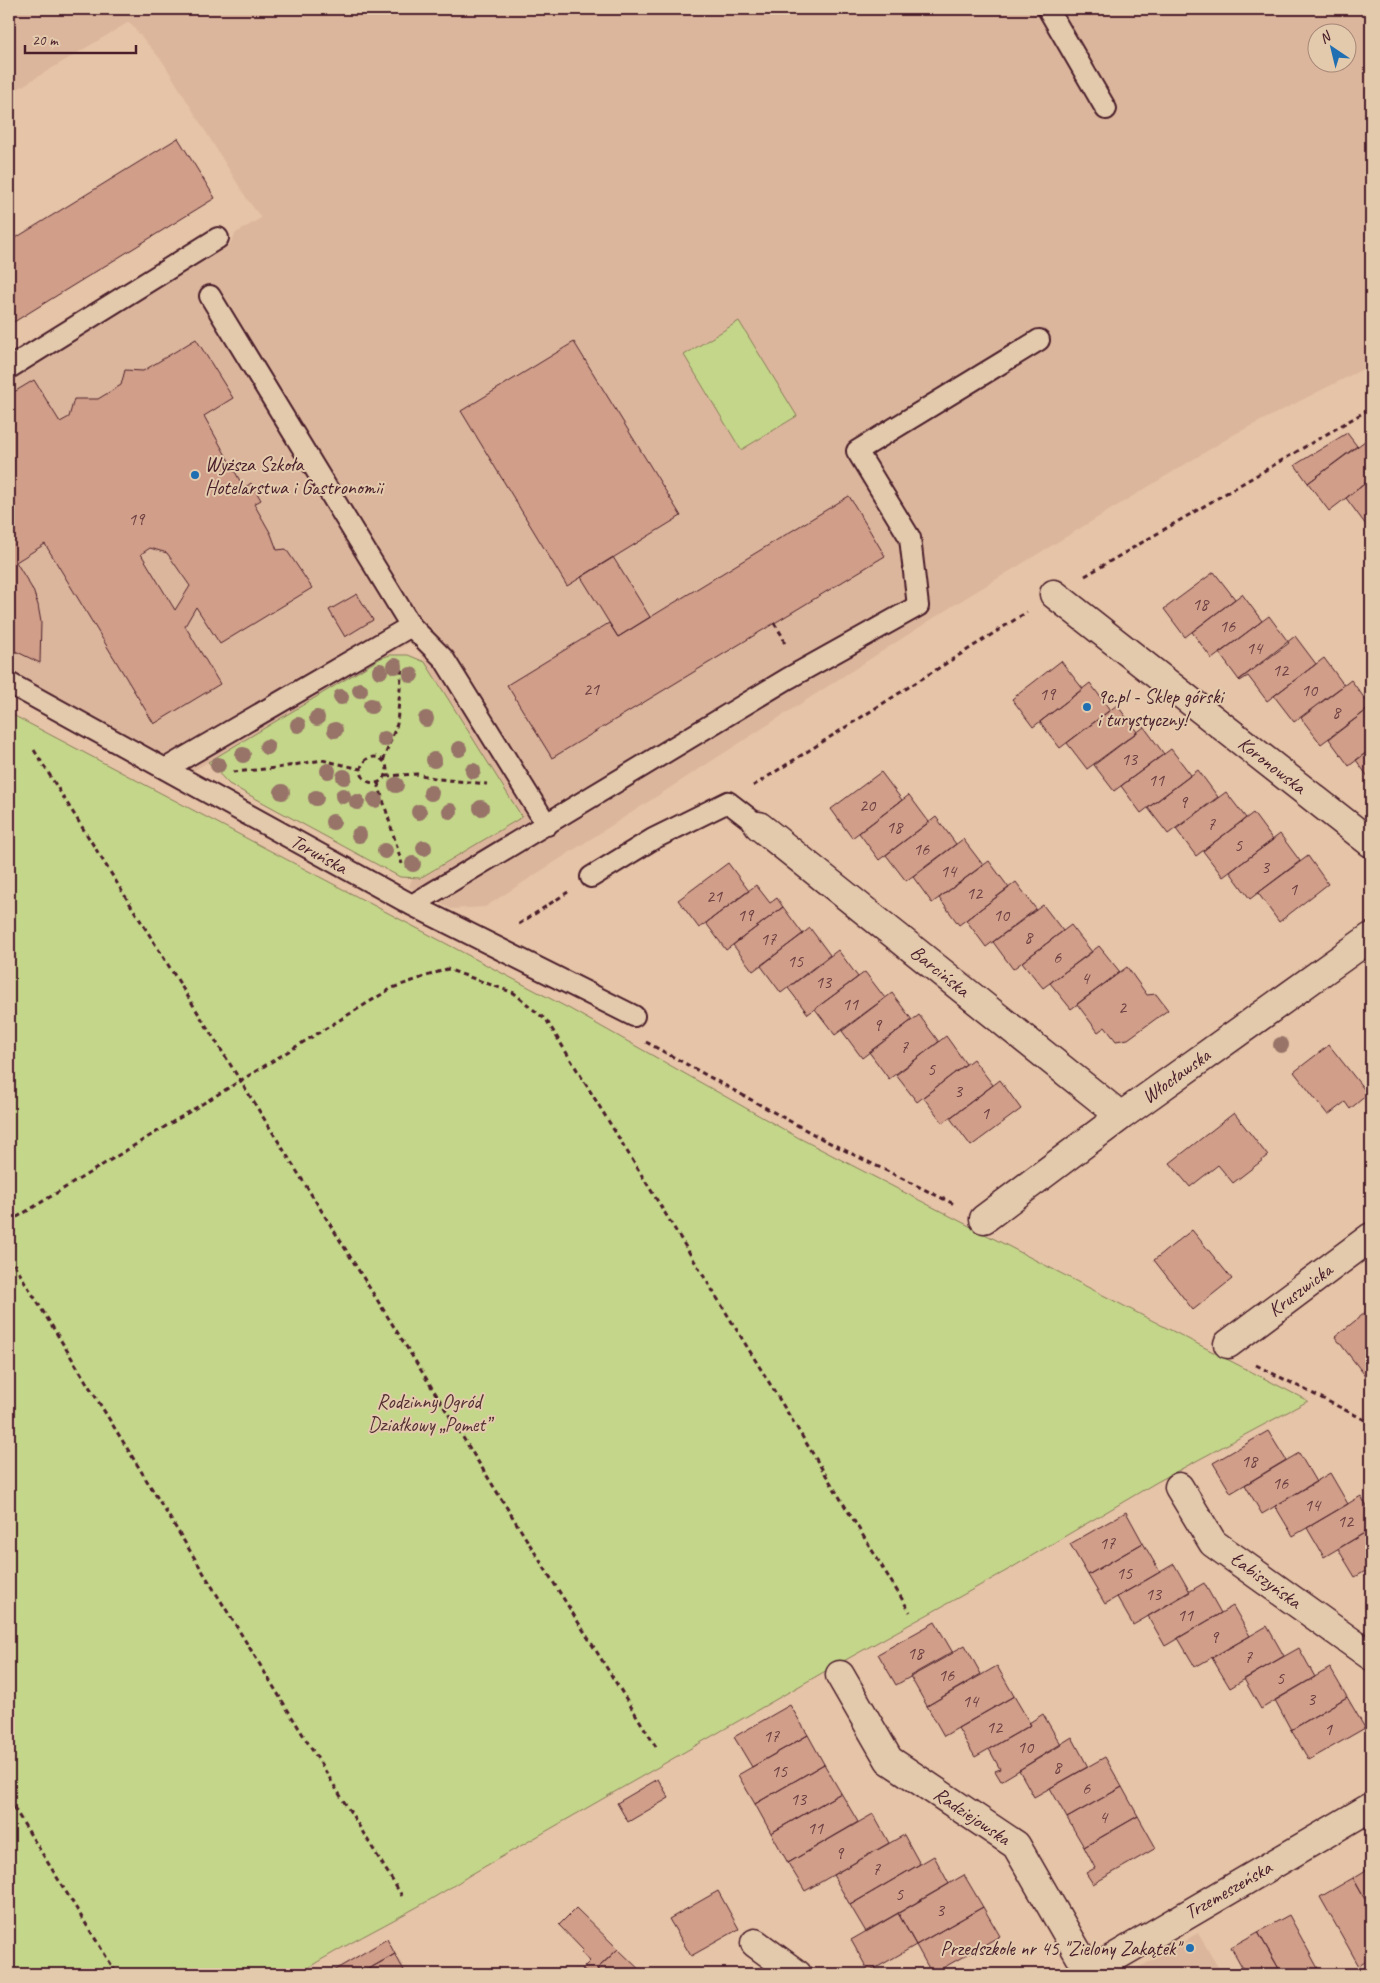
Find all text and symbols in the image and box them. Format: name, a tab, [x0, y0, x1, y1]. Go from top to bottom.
scale bar	[25, 22, 136, 54]
north arrow	[1308, 22, 1358, 72]
text: N	[1316, 27, 1335, 47]
text: 20 m	[32, 31, 59, 50]
place label: Wyższa Szkoła Hotelarstwa i Gastronomii	[205, 452, 385, 500]
marker: Wyższa Szkoła Hotelarstwa i Gastronomii	[189, 469, 201, 481]
house number: 19	[128, 508, 146, 530]
house number: 18	[1192, 593, 1210, 615]
house number: 16	[1219, 615, 1236, 637]
house number: 14	[1246, 637, 1264, 659]
house number: 12	[1272, 659, 1290, 681]
house number: 21	[583, 678, 600, 700]
house number: 10	[1301, 679, 1319, 701]
house number: 19	[1039, 683, 1057, 705]
place label: 9c.pl - Sklep górski i turystyczny!	[1097, 684, 1225, 732]
marker: 9c.pl - Sklep górski i turystyczny!	[1081, 701, 1093, 713]
house number: 8	[1332, 701, 1342, 723]
street label: Koronowska	[1233, 731, 1312, 800]
house number: 13	[1121, 748, 1139, 770]
house number: 11	[1148, 769, 1165, 791]
house number: 9	[1179, 791, 1189, 813]
house number: 20	[859, 794, 877, 816]
house number: 7	[1207, 813, 1216, 835]
house number: 18	[886, 816, 904, 838]
street label: Toruńska	[286, 828, 353, 880]
house number: 5	[1234, 834, 1243, 856]
house number: 16	[913, 838, 930, 860]
house number: 3	[1261, 856, 1271, 878]
house number: 14	[940, 860, 958, 882]
house number: 1	[1289, 878, 1298, 900]
house number: 12	[966, 882, 984, 904]
house number: 21	[706, 885, 723, 907]
house number: 19	[737, 904, 755, 926]
house number: 10	[993, 904, 1011, 926]
house number: 8	[1024, 926, 1034, 948]
house number: 17	[760, 928, 777, 950]
street label: Barcińska	[905, 940, 976, 1003]
house number: 6	[1053, 946, 1062, 968]
house number: 15	[787, 950, 804, 972]
house number: 4	[1081, 967, 1091, 989]
house number: 13	[815, 971, 833, 993]
house number: 11	[842, 993, 859, 1015]
house number: 2	[1118, 996, 1128, 1018]
house number: 9	[873, 1014, 883, 1036]
house number: 7	[900, 1036, 909, 1058]
street label: Włocławska	[1137, 1042, 1217, 1109]
house number: 5	[927, 1058, 936, 1080]
house number: 3	[954, 1080, 964, 1102]
house number: 1	[981, 1102, 990, 1124]
street label: Kruszwicka	[1263, 1257, 1339, 1322]
park label: Rodzinny Ogród Działkowy „Pomet”	[368, 1389, 495, 1437]
house number: 18	[1241, 1450, 1259, 1472]
house number: 16	[1272, 1472, 1289, 1494]
house number: 14	[1304, 1494, 1322, 1516]
house number: 12	[1337, 1510, 1355, 1532]
house number: 17	[1099, 1532, 1116, 1554]
street label: Łabiszyńska	[1226, 1546, 1307, 1615]
house number: 15	[1116, 1562, 1133, 1584]
house number: 13	[1145, 1583, 1163, 1605]
house number: 11	[1177, 1604, 1194, 1626]
house number: 9	[1210, 1626, 1220, 1648]
house number: 18	[907, 1642, 925, 1664]
house number: 7	[1244, 1646, 1253, 1668]
house number: 16	[938, 1664, 955, 1686]
house number: 5	[1276, 1667, 1285, 1689]
house number: 3	[1307, 1688, 1317, 1710]
house number: 14	[962, 1690, 980, 1712]
house number: 12	[986, 1716, 1004, 1738]
house number: 1	[1324, 1718, 1333, 1740]
house number: 17	[763, 1725, 780, 1747]
house number: 10	[1017, 1736, 1035, 1758]
house number: 8	[1053, 1756, 1063, 1778]
house number: 15	[771, 1760, 788, 1782]
house number: 6	[1082, 1777, 1091, 1799]
street label: Radziejowska	[929, 1781, 1017, 1852]
house number: 13	[790, 1788, 808, 1810]
house number: 4	[1099, 1806, 1109, 1828]
house number: 11	[807, 1817, 824, 1839]
house number: 9	[835, 1842, 845, 1864]
street label: Trzemeszeńska	[1180, 1854, 1277, 1925]
house number: 7	[872, 1858, 881, 1880]
house number: 5	[895, 1883, 904, 1905]
house number: 3	[936, 1899, 946, 1921]
place label: Przedszkole nr 45 "Zielony Zakątek"	[940, 1936, 1184, 1961]
marker: Przedszkole nr 45 "Zielony Zakątek"	[1184, 1942, 1196, 1954]

